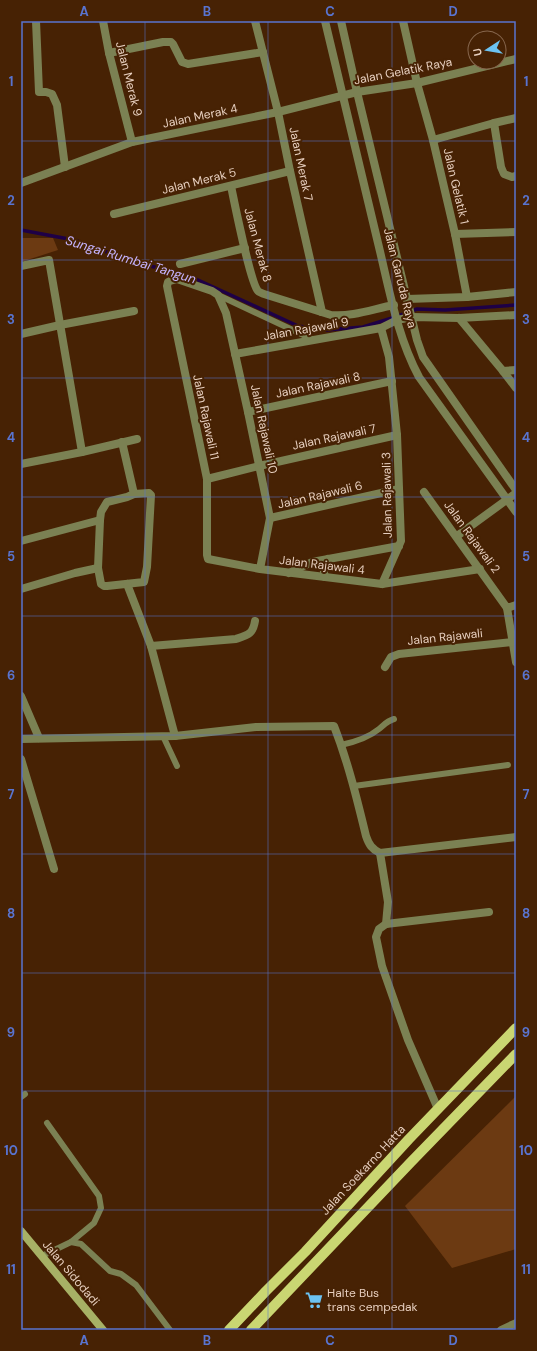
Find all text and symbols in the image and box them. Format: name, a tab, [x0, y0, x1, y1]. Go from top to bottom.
text: A	[79, 3, 89, 20]
text: B	[203, 3, 211, 20]
text: C	[325, 3, 335, 20]
text: D	[448, 3, 458, 20]
north arrow	[467, 30, 507, 70]
street label: Jalan Merak 9	[112, 40, 146, 118]
text: U	[470, 47, 485, 57]
street label: Jalan Gelatik Raya	[353, 54, 453, 88]
text: 1	[9, 73, 13, 90]
text: 1	[524, 73, 528, 90]
street label: Jalan Merak 4	[161, 100, 239, 132]
street label: Jalan Merak 7	[285, 125, 317, 203]
street label: Jalan Gelatik 1	[440, 147, 472, 225]
street label: Jalan Merak 5	[160, 164, 238, 198]
text: 2	[7, 192, 15, 209]
text: 2	[522, 192, 530, 209]
street label: Jalan Merak 8	[240, 206, 276, 284]
street label: Jalan Garuda Raya	[380, 227, 420, 329]
water label: Sungai Rumbai Tangun	[64, 232, 198, 287]
text: 3	[7, 311, 15, 328]
text: 3	[522, 311, 530, 328]
street label: Jalan Rajawali 9	[262, 314, 350, 344]
street label: Jalan Rajawali 8	[274, 368, 362, 402]
street label: Jalan Rajawali 11	[189, 373, 223, 461]
street label: Jalan Rajawali 10	[247, 383, 281, 475]
street label: Jalan Rajawali 7	[291, 420, 377, 454]
text: 4	[7, 429, 15, 446]
text: 4	[522, 429, 530, 446]
street label: Jalan Rajawali 3	[378, 452, 396, 538]
street label: Jalan Rajawali 6	[276, 477, 364, 513]
street label: Jalan Rajawali 2	[440, 498, 504, 576]
text: 5	[7, 548, 15, 565]
text: 5	[522, 548, 530, 565]
street label: Jalan Rajawali 4	[278, 552, 366, 578]
street label: Jalan Rajawali	[407, 625, 484, 649]
text: 6	[7, 667, 15, 684]
text: 6	[522, 667, 530, 684]
text: 7	[8, 786, 15, 803]
text: 7	[523, 786, 530, 803]
text: 8	[7, 905, 15, 922]
text: 8	[522, 905, 530, 922]
text: 9	[7, 1024, 15, 1041]
text: 9	[522, 1024, 530, 1041]
street label: Jalan Soekarno Hatta	[317, 1122, 409, 1218]
text: 10	[4, 1142, 18, 1159]
text: 10	[519, 1142, 533, 1159]
street label: Jalan Sidodadi	[39, 1237, 103, 1309]
text: 11	[6, 1261, 16, 1278]
text: 11	[521, 1261, 531, 1278]
place label: Halte Bus trans cempedak	[327, 1285, 418, 1315]
supermarket icon: Halte Bus trans cempedak	[304, 1290, 324, 1310]
text: A	[79, 1332, 89, 1349]
text: B	[203, 1332, 211, 1349]
text: C	[325, 1332, 335, 1349]
text: D	[448, 1332, 458, 1349]

